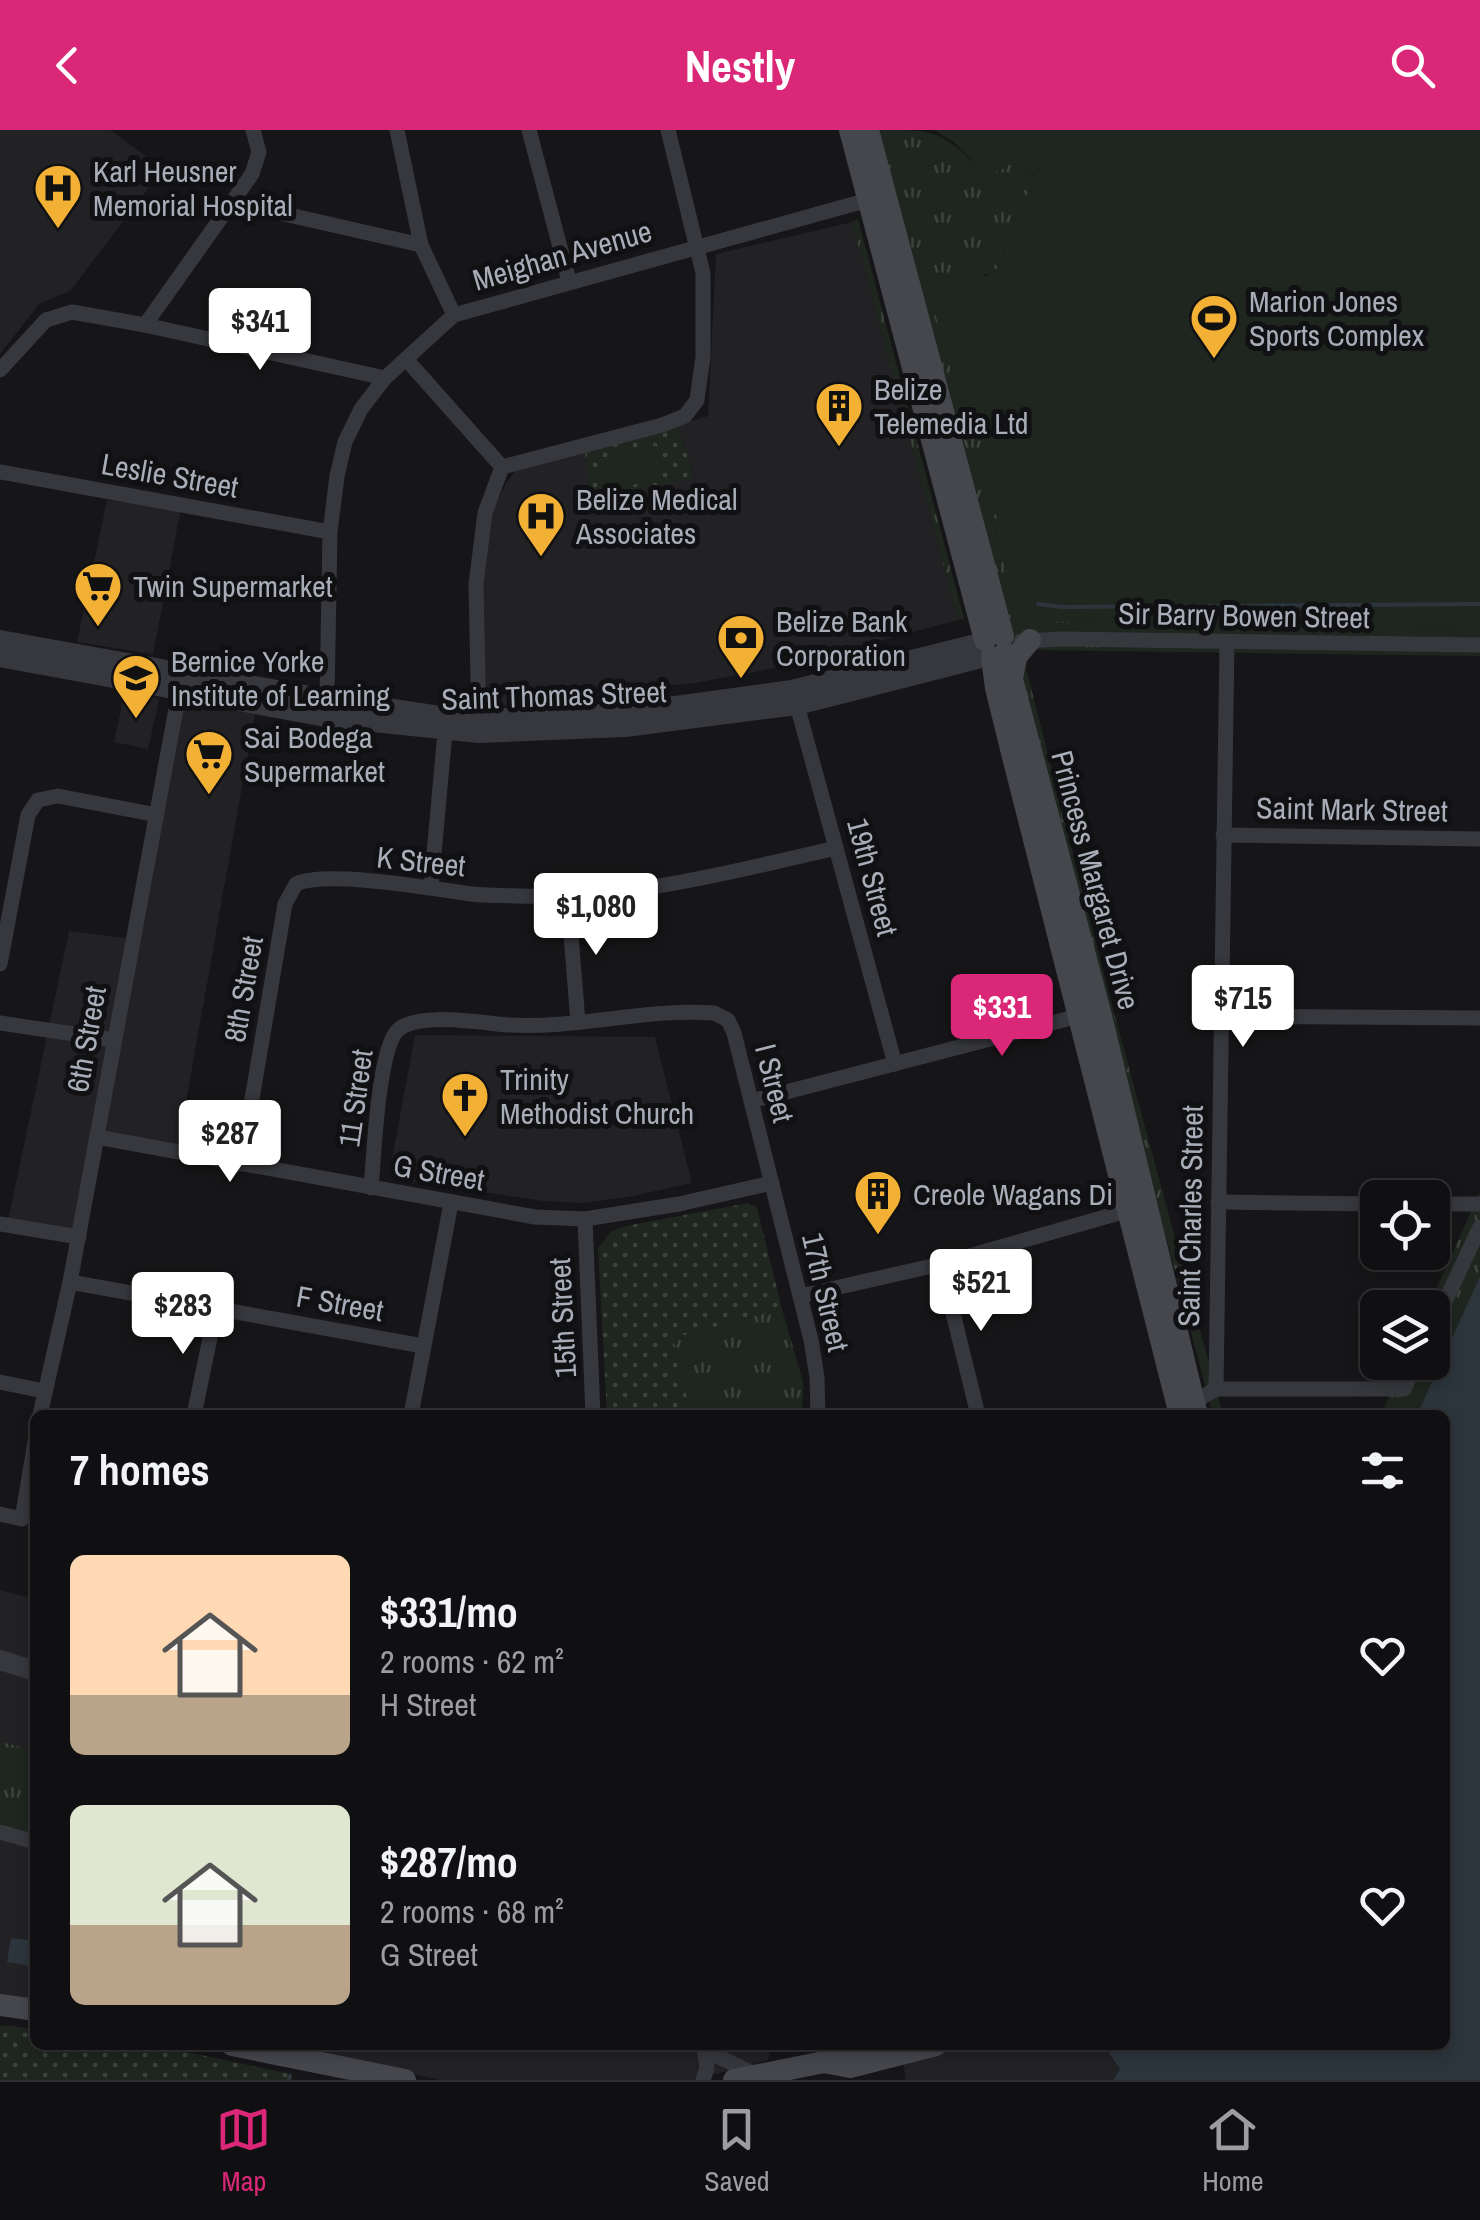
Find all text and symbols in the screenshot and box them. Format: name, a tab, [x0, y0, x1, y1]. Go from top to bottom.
text: Nestly	[685, 35, 795, 96]
icon: back	[40, 38, 95, 93]
icon: search	[1385, 38, 1440, 93]
place label: Karl Heusner Memorial Hospital	[93, 151, 293, 225]
hospital icon: Karl Heusner Memorial Hospital	[32, 162, 84, 230]
street label: Meighan Avenue	[468, 210, 656, 300]
place label: Marion Jones Sports Complex	[1249, 281, 1425, 355]
pin: $341	[201, 288, 319, 373]
sports icon: Marion Jones Sports Complex	[1188, 292, 1240, 360]
text: $341	[231, 299, 289, 342]
place label: Belize Telemedia Ltd	[874, 369, 1029, 443]
building icon: Belize Telemedia Ltd	[813, 380, 865, 448]
street label: Leslie Street	[99, 443, 242, 507]
place label: Belize Medical Associates	[575, 479, 737, 553]
hospital icon: Belize Medical Associates	[515, 490, 567, 558]
supermarket icon: Twin Supermarket	[72, 560, 124, 628]
place label: Twin Supermarket	[133, 566, 333, 606]
street label: Sir Barry Bowen Street	[1118, 593, 1370, 637]
place label: Belize Bank Corporation	[776, 601, 908, 675]
bank icon: Belize Bank Corporation	[715, 612, 767, 680]
place label: Bernice Yorke Institute of Learning	[171, 641, 390, 715]
school or university icon: Bernice Yorke Institute of Learning	[110, 652, 162, 720]
street label: Saint Thomas Street	[441, 671, 667, 719]
place label: Sai Bodega Supermarket	[244, 717, 385, 791]
supermarket icon: Sai Bodega Supermarket	[183, 728, 235, 796]
street label: Princess Margaret Drive	[1042, 746, 1150, 1014]
street label: Saint Mark Street	[1256, 787, 1448, 831]
street label: 19th Street	[838, 814, 908, 940]
street label: K Street	[375, 836, 467, 886]
pin: $1,080	[515, 873, 677, 958]
text: $1,080	[556, 884, 636, 927]
street label: 8th Street	[214, 933, 272, 1045]
pin: $715	[1184, 965, 1302, 1050]
pin: $331	[943, 974, 1061, 1059]
text: $715	[1214, 976, 1272, 1019]
street label: 6th Street	[57, 983, 115, 1095]
text: $331	[973, 985, 1031, 1028]
street label: I Street	[746, 1040, 804, 1126]
street label: 11 Street	[328, 1047, 382, 1149]
place label: Trinity Methodist Church	[500, 1059, 694, 1133]
church icon: Trinity Methodist Church	[439, 1070, 491, 1138]
pin: $287	[171, 1100, 289, 1185]
street label: Saint Charles Street	[1168, 1105, 1212, 1327]
text: $287	[201, 1111, 259, 1154]
street label: G Street	[390, 1144, 488, 1200]
building icon: Creole Wagans Di	[852, 1168, 904, 1236]
place label: Creole Wagans Di	[913, 1174, 1113, 1214]
map controls	[1360, 1180, 1450, 1380]
button: locate	[1360, 1180, 1450, 1270]
street label: 17th Street	[793, 1229, 859, 1355]
pin: $521	[922, 1249, 1040, 1334]
street label: 15th Street	[539, 1257, 585, 1379]
text: $521	[952, 1260, 1010, 1303]
pin: $283	[124, 1272, 242, 1357]
street label: F Street	[293, 1276, 387, 1330]
text: $283	[154, 1283, 212, 1326]
button: layers	[1360, 1290, 1450, 1380]
text: 7 homes	[70, 1442, 210, 1498]
icon: filters	[1355, 1443, 1410, 1498]
text: $331/mo	[380, 1584, 518, 1640]
icon: home	[150, 1595, 270, 1715]
icon: heart	[1355, 1628, 1410, 1683]
text: 2 rooms · 62 m²	[380, 1640, 564, 1683]
text: H Street	[380, 1683, 476, 1726]
text: $287/mo	[380, 1834, 518, 1890]
icon: home	[150, 1845, 270, 1965]
icon: heart	[1355, 1878, 1410, 1933]
text: 2 rooms · 68 m²	[380, 1890, 564, 1933]
text: G Street	[380, 1933, 478, 1976]
tab: Map	[216, 2102, 271, 2200]
tab: Saved	[704, 2102, 769, 2200]
tab: Home	[1202, 2102, 1264, 2200]

